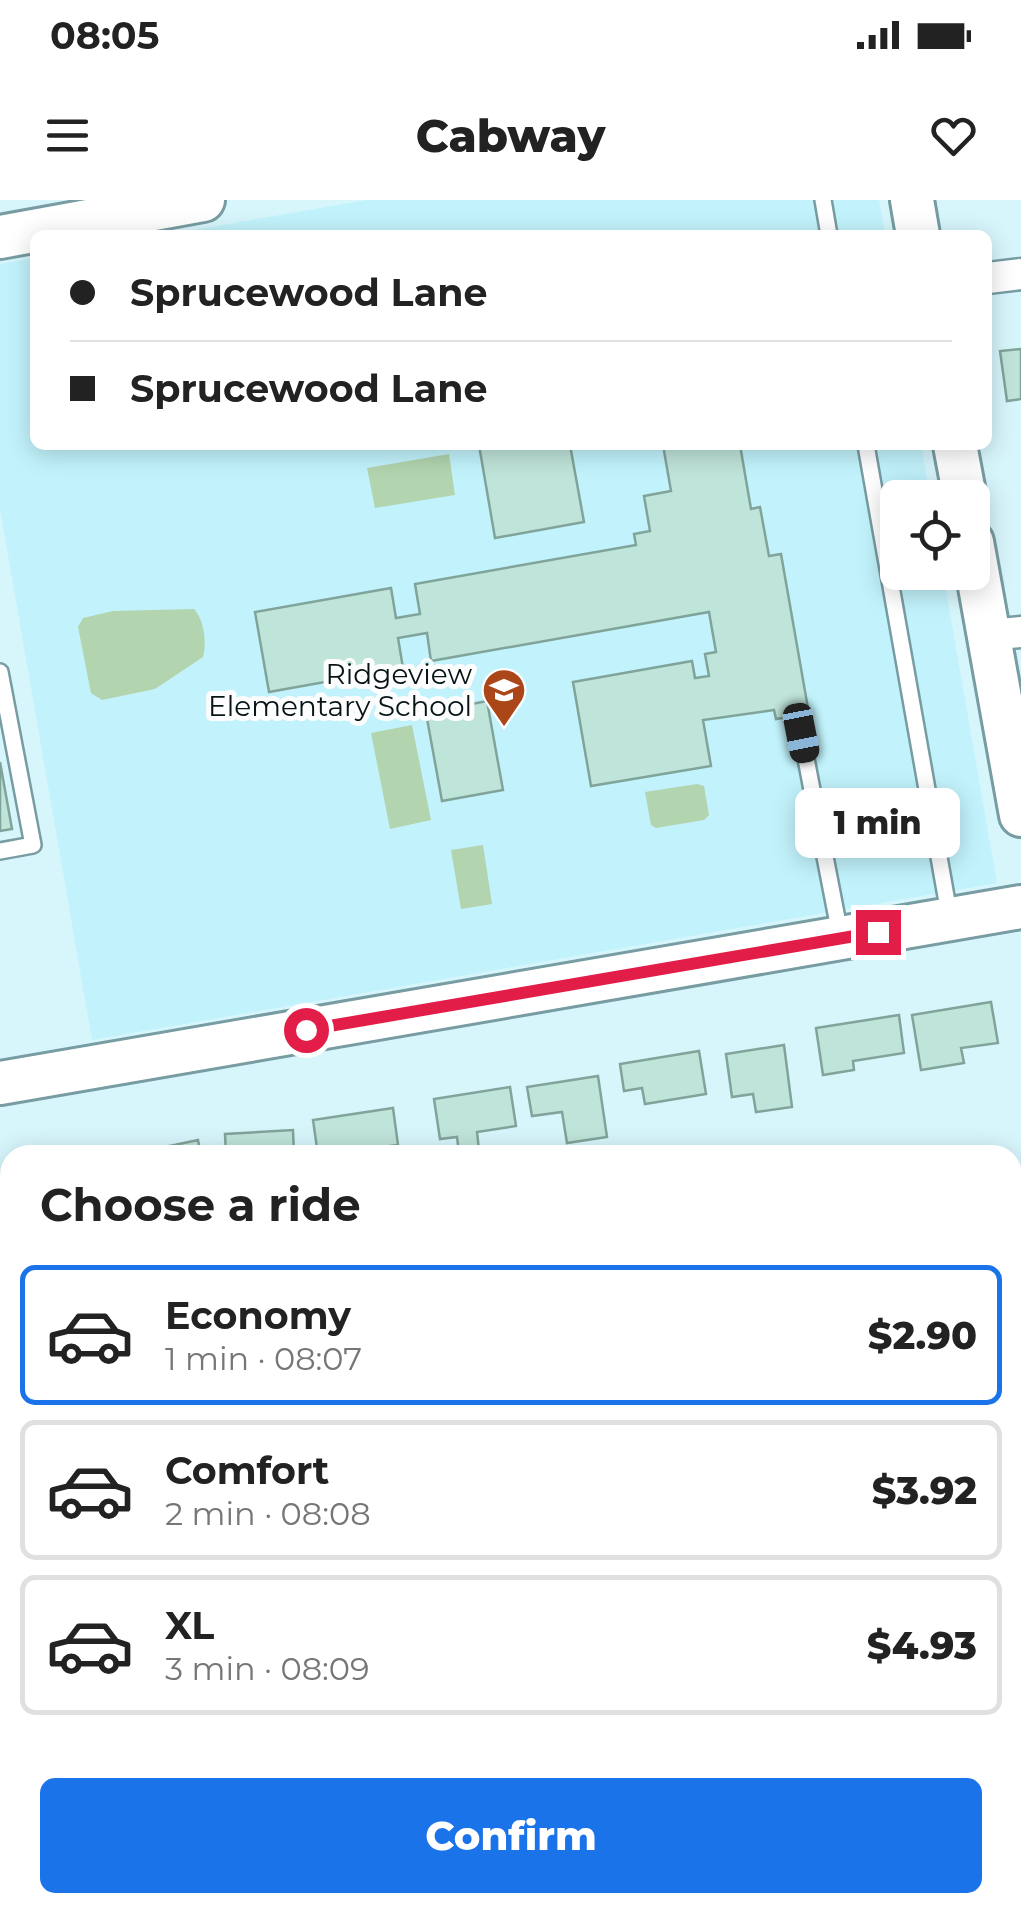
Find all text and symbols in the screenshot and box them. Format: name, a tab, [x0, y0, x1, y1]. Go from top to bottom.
text: 08:05	[50, 12, 159, 59]
icon: menu	[40, 108, 95, 163]
text: Cabway	[416, 108, 605, 163]
icon: heart	[926, 108, 981, 163]
text: Sprucewood Lane	[130, 269, 488, 316]
text: Sprucewood Lane	[130, 365, 488, 412]
map controls	[880, 480, 990, 590]
button: locate	[880, 480, 990, 590]
place label: Ridgeview Elementary School	[208, 657, 472, 723]
school or university icon: Ridgeview Elementary School	[481, 667, 527, 728]
car	[781, 701, 821, 765]
callout: 1 min	[796, 787, 960, 857]
text: 1 min	[833, 803, 922, 842]
route end	[856, 910, 901, 955]
route start	[284, 1008, 329, 1053]
text: Choose a ride	[40, 1177, 361, 1232]
icon: car	[45, 1290, 135, 1380]
text: Economy	[165, 1292, 351, 1339]
text: $2.90	[868, 1312, 977, 1359]
text: 1 min · 08:07	[165, 1339, 362, 1378]
icon: car	[45, 1445, 135, 1535]
text: Comfort	[165, 1447, 329, 1494]
text: $3.92	[872, 1467, 977, 1514]
text: 2 min · 08:08	[165, 1494, 371, 1533]
icon: car	[45, 1600, 135, 1690]
text: XL	[165, 1602, 214, 1649]
text: $4.93	[867, 1622, 977, 1669]
text: 3 min · 08:09	[165, 1649, 370, 1688]
button: Confirm	[40, 1778, 982, 1893]

